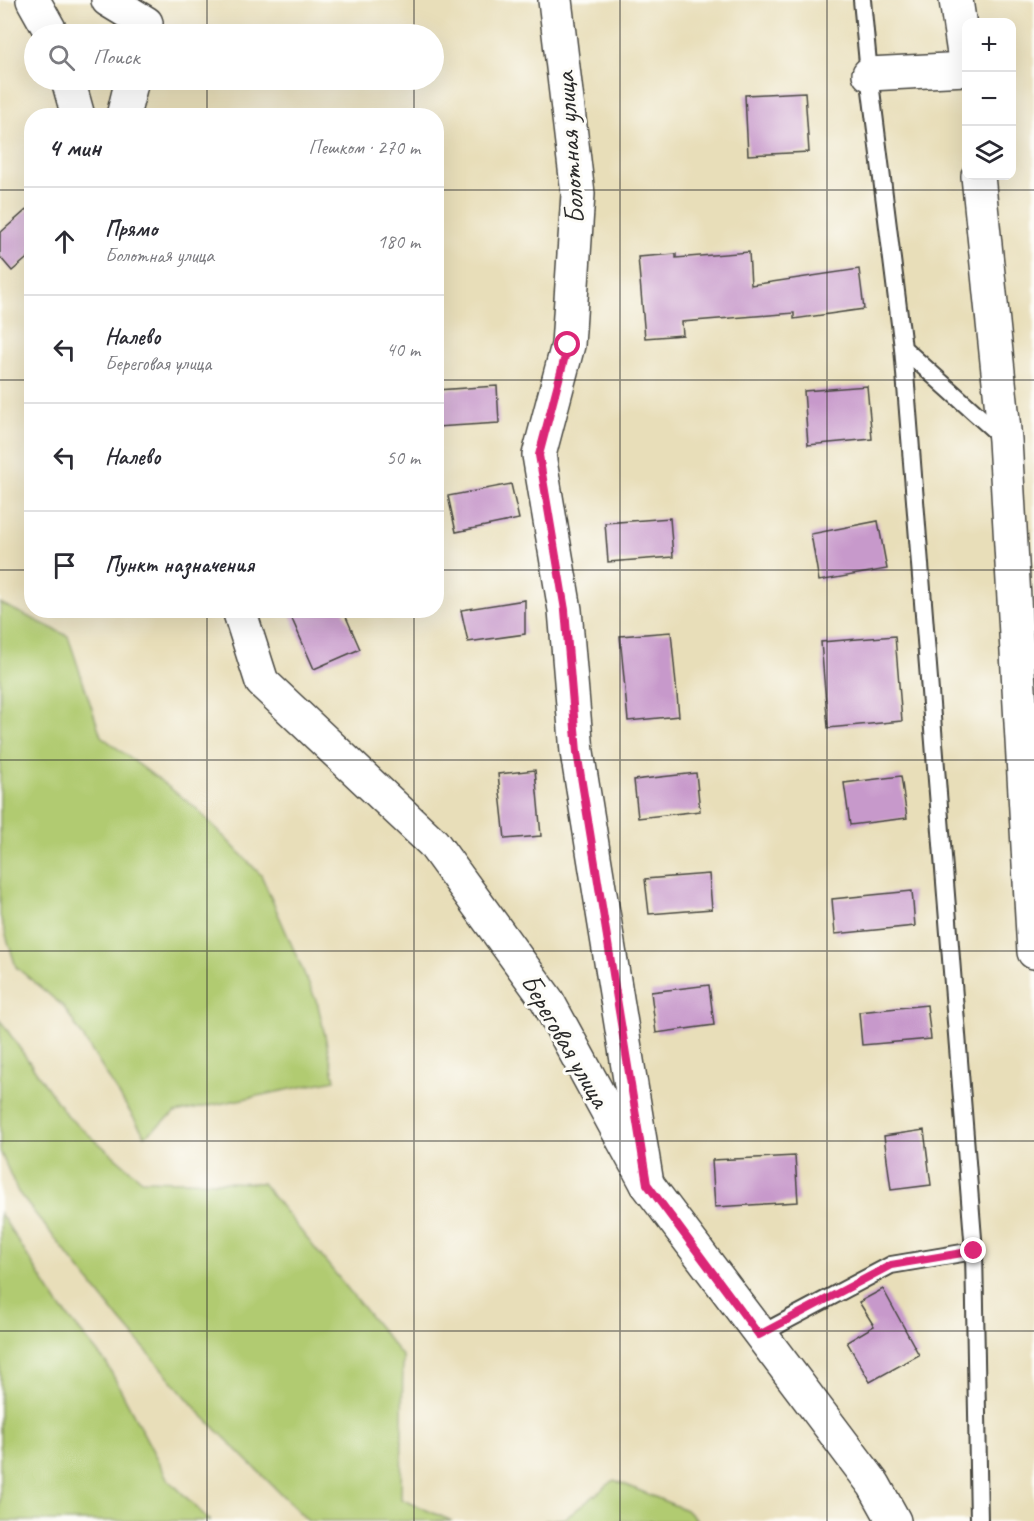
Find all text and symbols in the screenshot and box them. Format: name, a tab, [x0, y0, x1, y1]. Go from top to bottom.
map controls	[962, 18, 1016, 180]
button: +	[962, 18, 1016, 72]
search box	[24, 24, 444, 90]
icon: search	[45, 41, 78, 74]
text: Поиск	[93, 43, 139, 71]
street label: Болотная улица	[547, 69, 592, 225]
button: −	[962, 72, 1016, 126]
button: layers	[962, 126, 1016, 180]
text: 4 мин	[48, 131, 101, 164]
text: Пешком · 270 m	[308, 135, 420, 160]
text: Прямо	[105, 215, 157, 243]
icon: ahead	[48, 225, 81, 258]
text: 180 m	[377, 229, 420, 254]
text: Болотная улица	[105, 243, 214, 268]
text: Налево	[105, 323, 161, 351]
route start	[554, 331, 580, 357]
icon: left	[48, 333, 81, 366]
text: 40 m	[386, 337, 420, 362]
text: Береговая улица	[105, 351, 211, 376]
icon: left	[48, 441, 81, 474]
text: Налево	[105, 443, 161, 471]
text: 50 m	[386, 445, 420, 470]
icon: arrive	[48, 549, 81, 582]
text: Пункт назначения	[105, 551, 254, 579]
street label: Береговая улица	[513, 967, 619, 1115]
route end	[960, 1237, 986, 1263]

